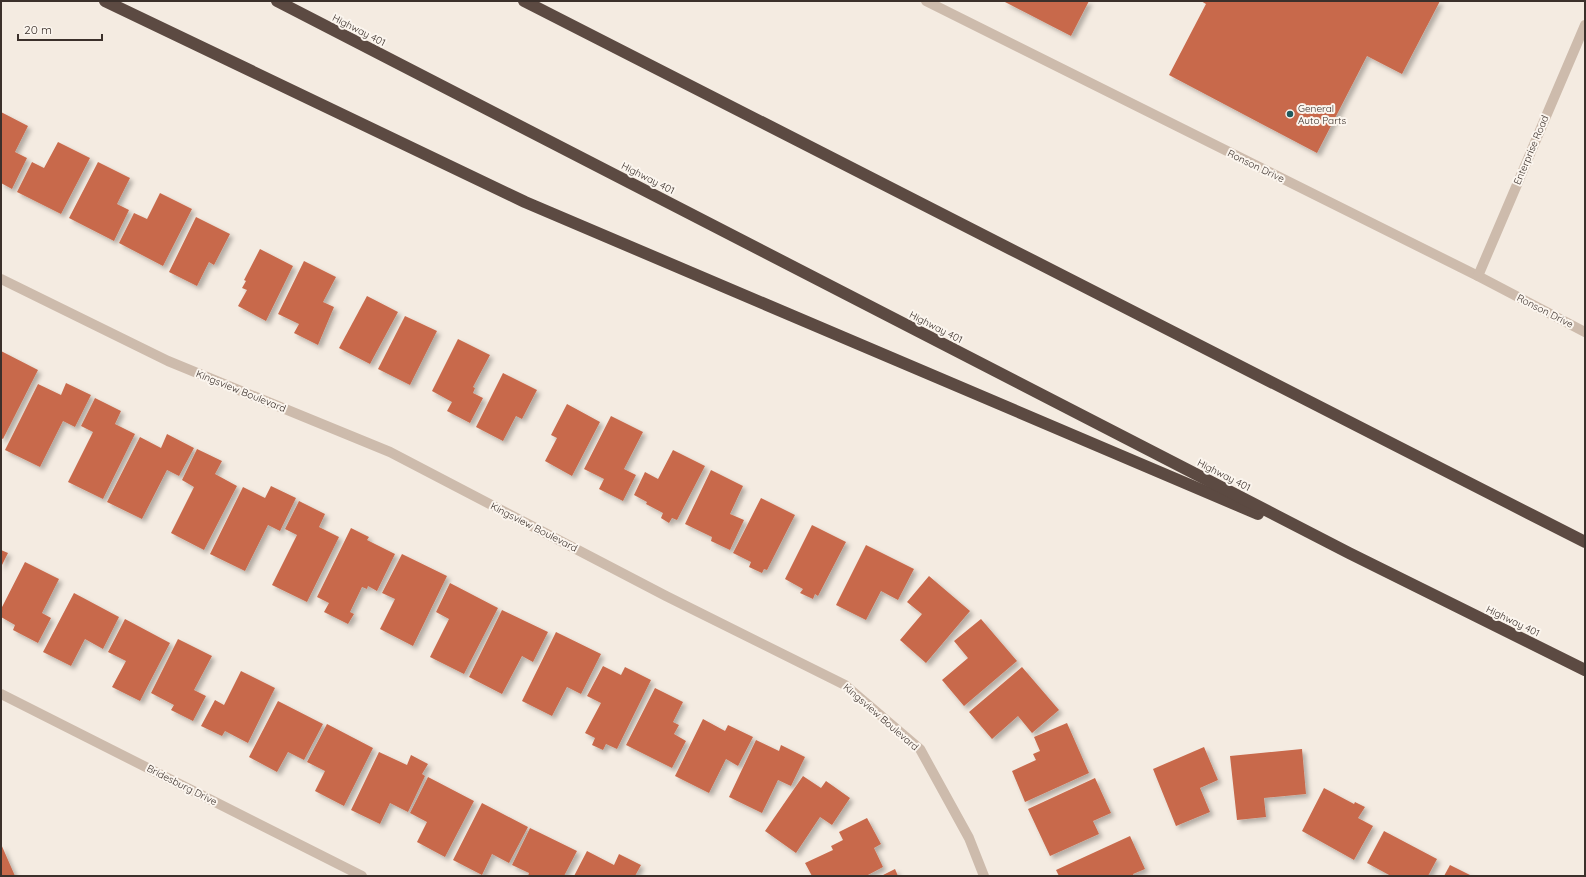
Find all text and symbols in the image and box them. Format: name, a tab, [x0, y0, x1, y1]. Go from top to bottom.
street label: Highway 401	[330, 11, 388, 49]
scale bar	[18, 16, 102, 42]
text: 20 m	[24, 22, 52, 37]
place label: General Auto Parts	[1298, 102, 1347, 127]
marker: General Auto Parts	[1285, 109, 1295, 119]
street label: Enterprise Road	[1511, 113, 1551, 187]
street label: Ronson Drive	[1225, 147, 1287, 186]
street label: Highway 401	[619, 159, 677, 197]
street label: Ronson Drive	[1515, 291, 1576, 331]
street label: Highway 401	[907, 308, 965, 346]
street label: Kingsview Boulevard	[194, 367, 288, 415]
street label: Highway 401	[1195, 456, 1253, 494]
street label: Kingsview Boulevard	[488, 499, 580, 555]
street label: Highway 401	[1484, 602, 1542, 640]
street label: Kingsview Boulevard	[841, 681, 921, 753]
street label: Bridesburg Drive	[145, 762, 220, 809]

